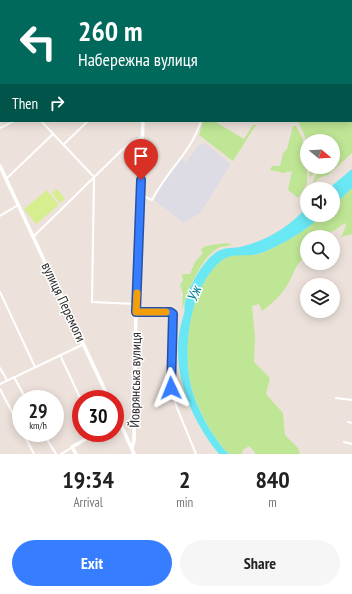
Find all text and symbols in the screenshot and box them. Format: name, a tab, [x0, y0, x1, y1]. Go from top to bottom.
text: 260 m	[78, 12, 142, 49]
icon: left	[12, 16, 64, 68]
text: Набережна вулиця	[78, 48, 198, 71]
icon: right	[46, 92, 68, 114]
text: Then	[12, 94, 38, 113]
north arrow	[300, 134, 340, 174]
map controls	[300, 134, 340, 318]
pin	[124, 139, 158, 180]
icon: arrive	[130, 145, 152, 167]
button: sound	[300, 182, 340, 222]
button: search	[300, 230, 340, 270]
street label: вулиця Перемоги	[38, 259, 90, 345]
button: layers	[300, 278, 340, 318]
water label: Уж	[182, 282, 206, 304]
street label: Йоврянська вулиця	[125, 332, 145, 428]
position arrow	[150, 367, 192, 409]
speed limit sign: 30	[72, 390, 124, 442]
text: 29	[28, 398, 48, 424]
text: km/h	[29, 419, 47, 432]
text: 19:34	[62, 464, 114, 495]
text: 2	[179, 464, 190, 495]
text: 840	[255, 464, 290, 495]
text: Arrival	[73, 494, 103, 511]
text: min	[176, 494, 193, 511]
text: m	[268, 494, 277, 511]
button: Exit	[12, 540, 172, 586]
button: Share	[180, 540, 340, 586]

